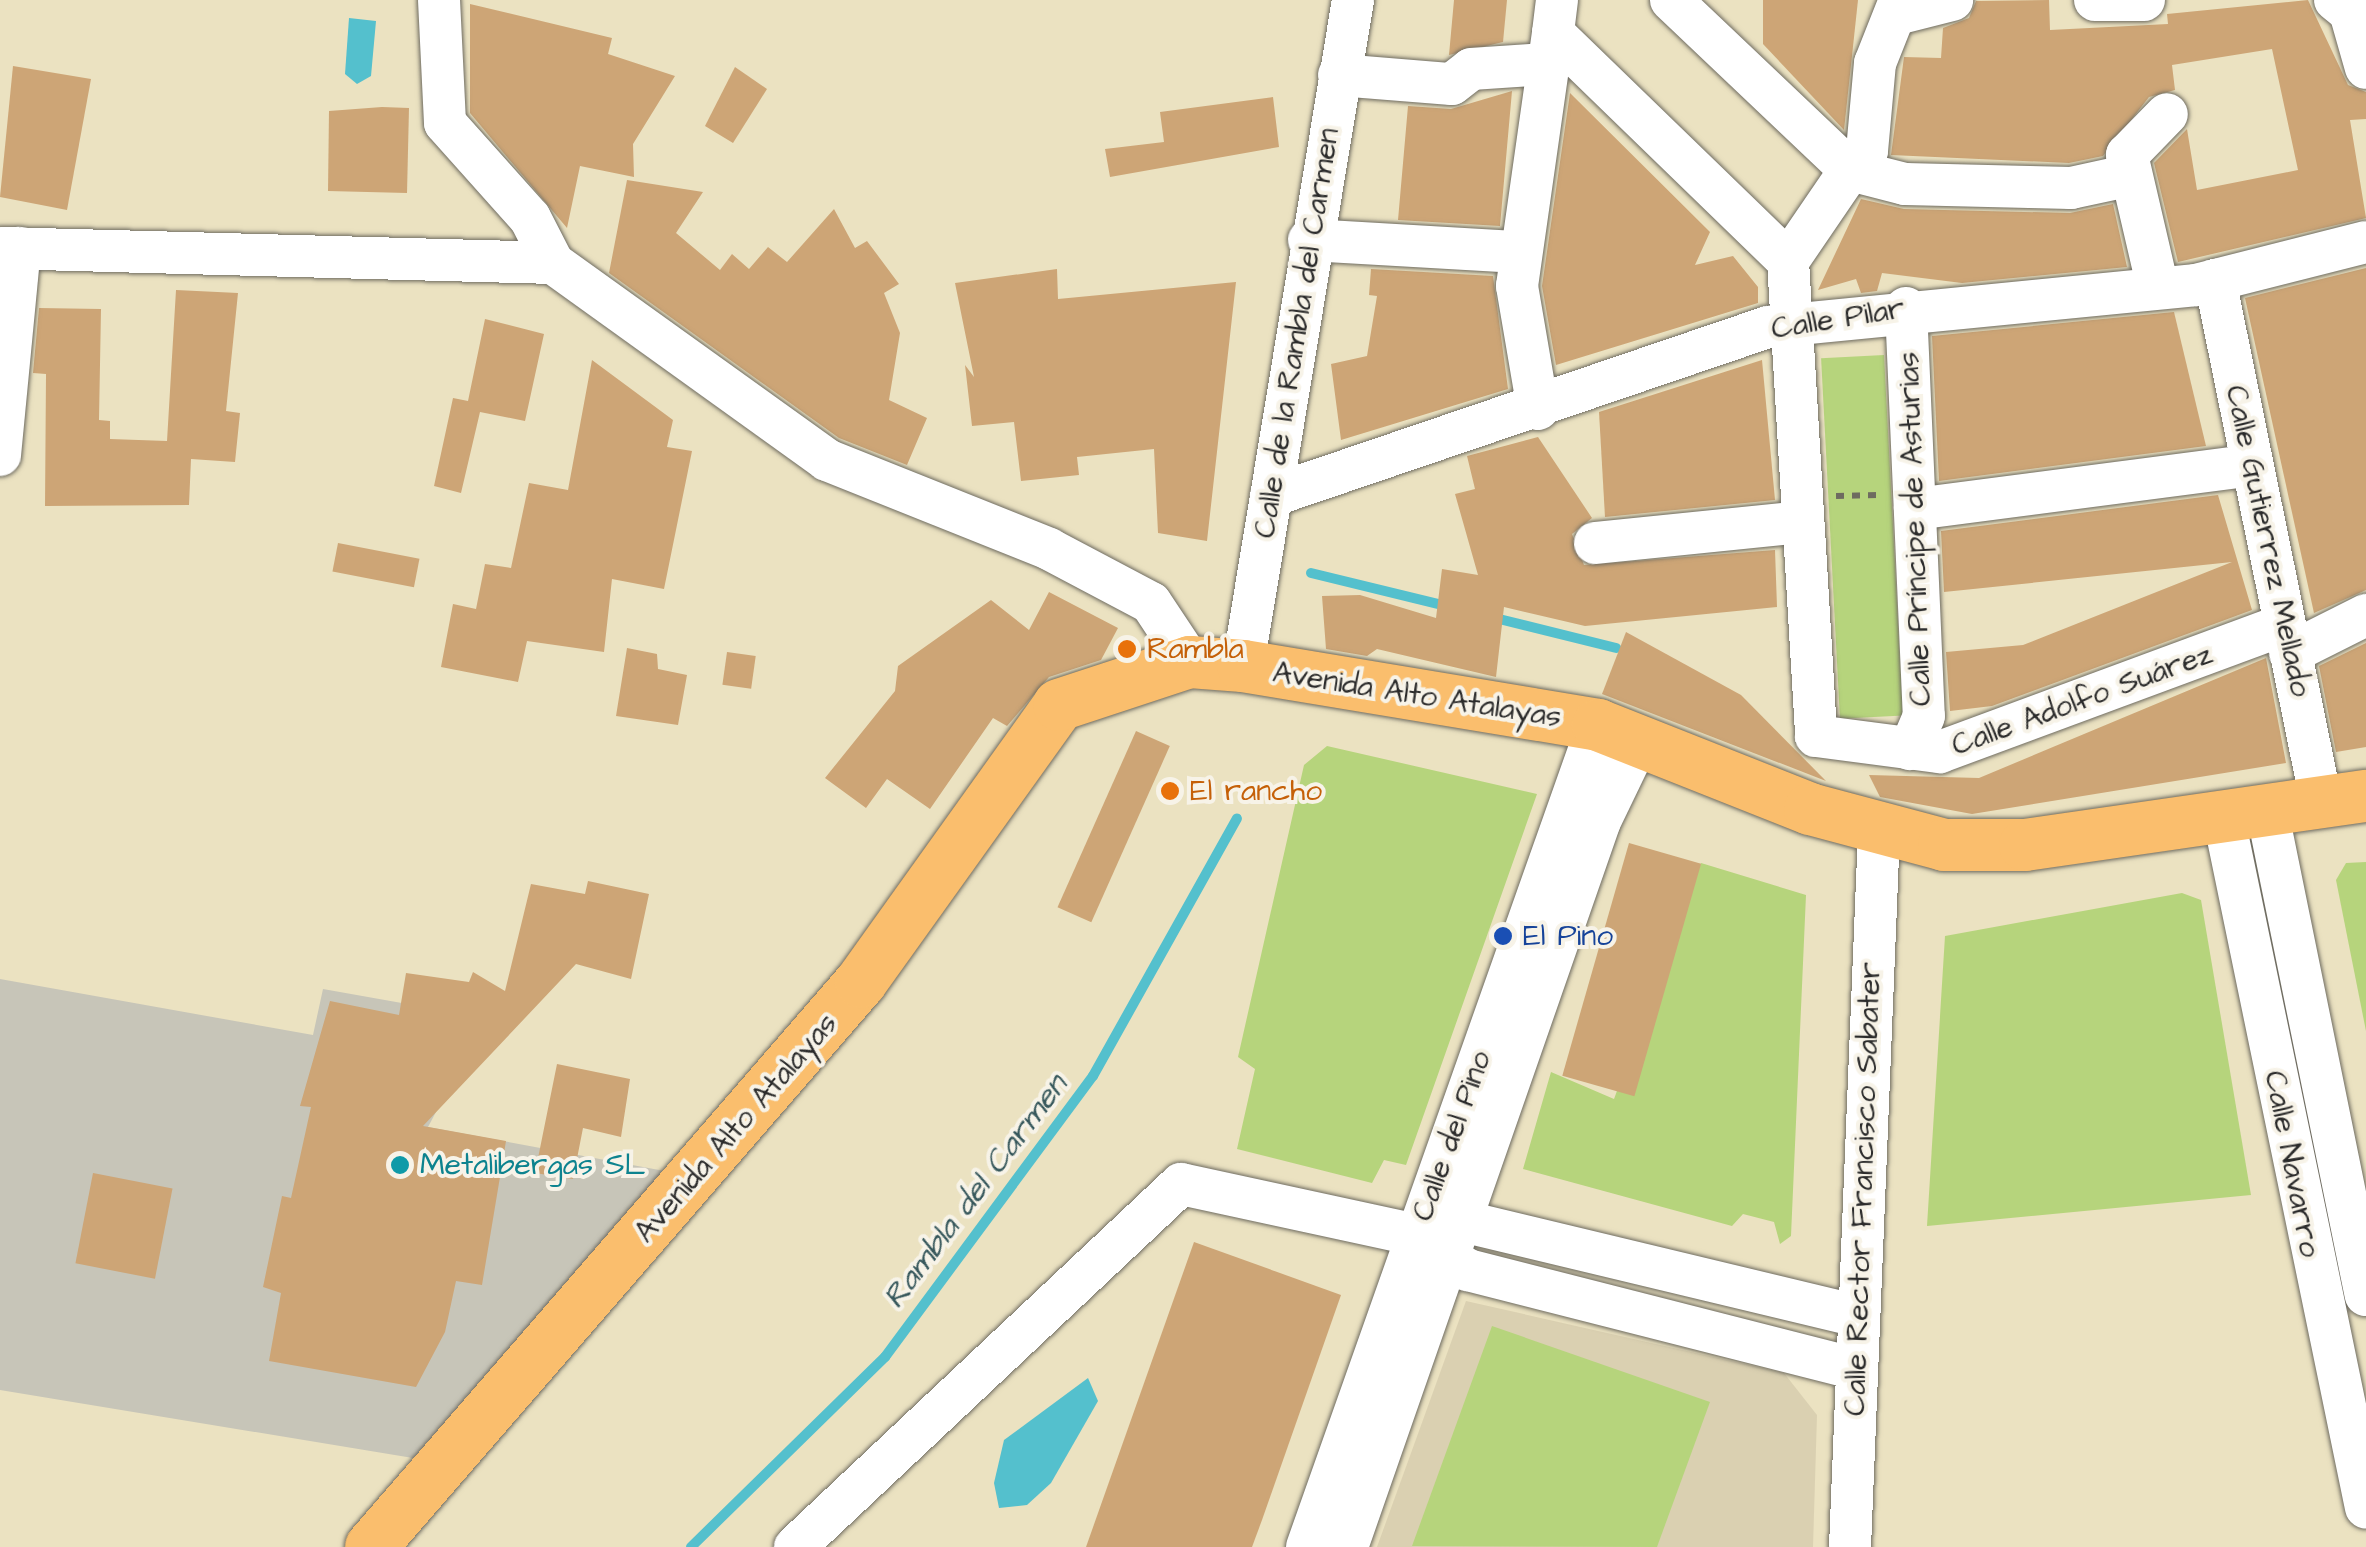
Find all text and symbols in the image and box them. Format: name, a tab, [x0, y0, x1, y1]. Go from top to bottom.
street label: Calle de la Rambla del Carmen	[1247, 125, 1347, 541]
street label: Calle Pilar	[1769, 291, 1907, 347]
street label: Calle Príncipe de Asturias	[1891, 351, 1939, 707]
street label: Calle Gutierrez Mellado	[2217, 382, 2319, 700]
place label: Rambla	[1147, 631, 1244, 667]
street label: Calle Adolfo Suárez	[1947, 636, 2217, 764]
marker: Rambla	[1116, 638, 1138, 660]
street label: Avenida Alto Atalayas	[1270, 654, 1564, 736]
place label: El rancho	[1190, 773, 1322, 809]
marker: El rancho	[1159, 780, 1181, 802]
place label: El Pino	[1523, 918, 1613, 954]
marker: El Pino	[1492, 925, 1514, 947]
street label: Calle Rector Francisco Sabater	[1837, 962, 1889, 1416]
street label: Avenida Alto Atalayas	[627, 1006, 845, 1250]
street label: Calle del Pino	[1405, 1046, 1499, 1226]
water label: Rambla del Carmen	[876, 1068, 1076, 1316]
street label: Calle Navarro	[2256, 1068, 2328, 1260]
place label: Metalibergas SL	[420, 1147, 645, 1183]
marker: Metalibergas SL	[389, 1154, 411, 1176]

